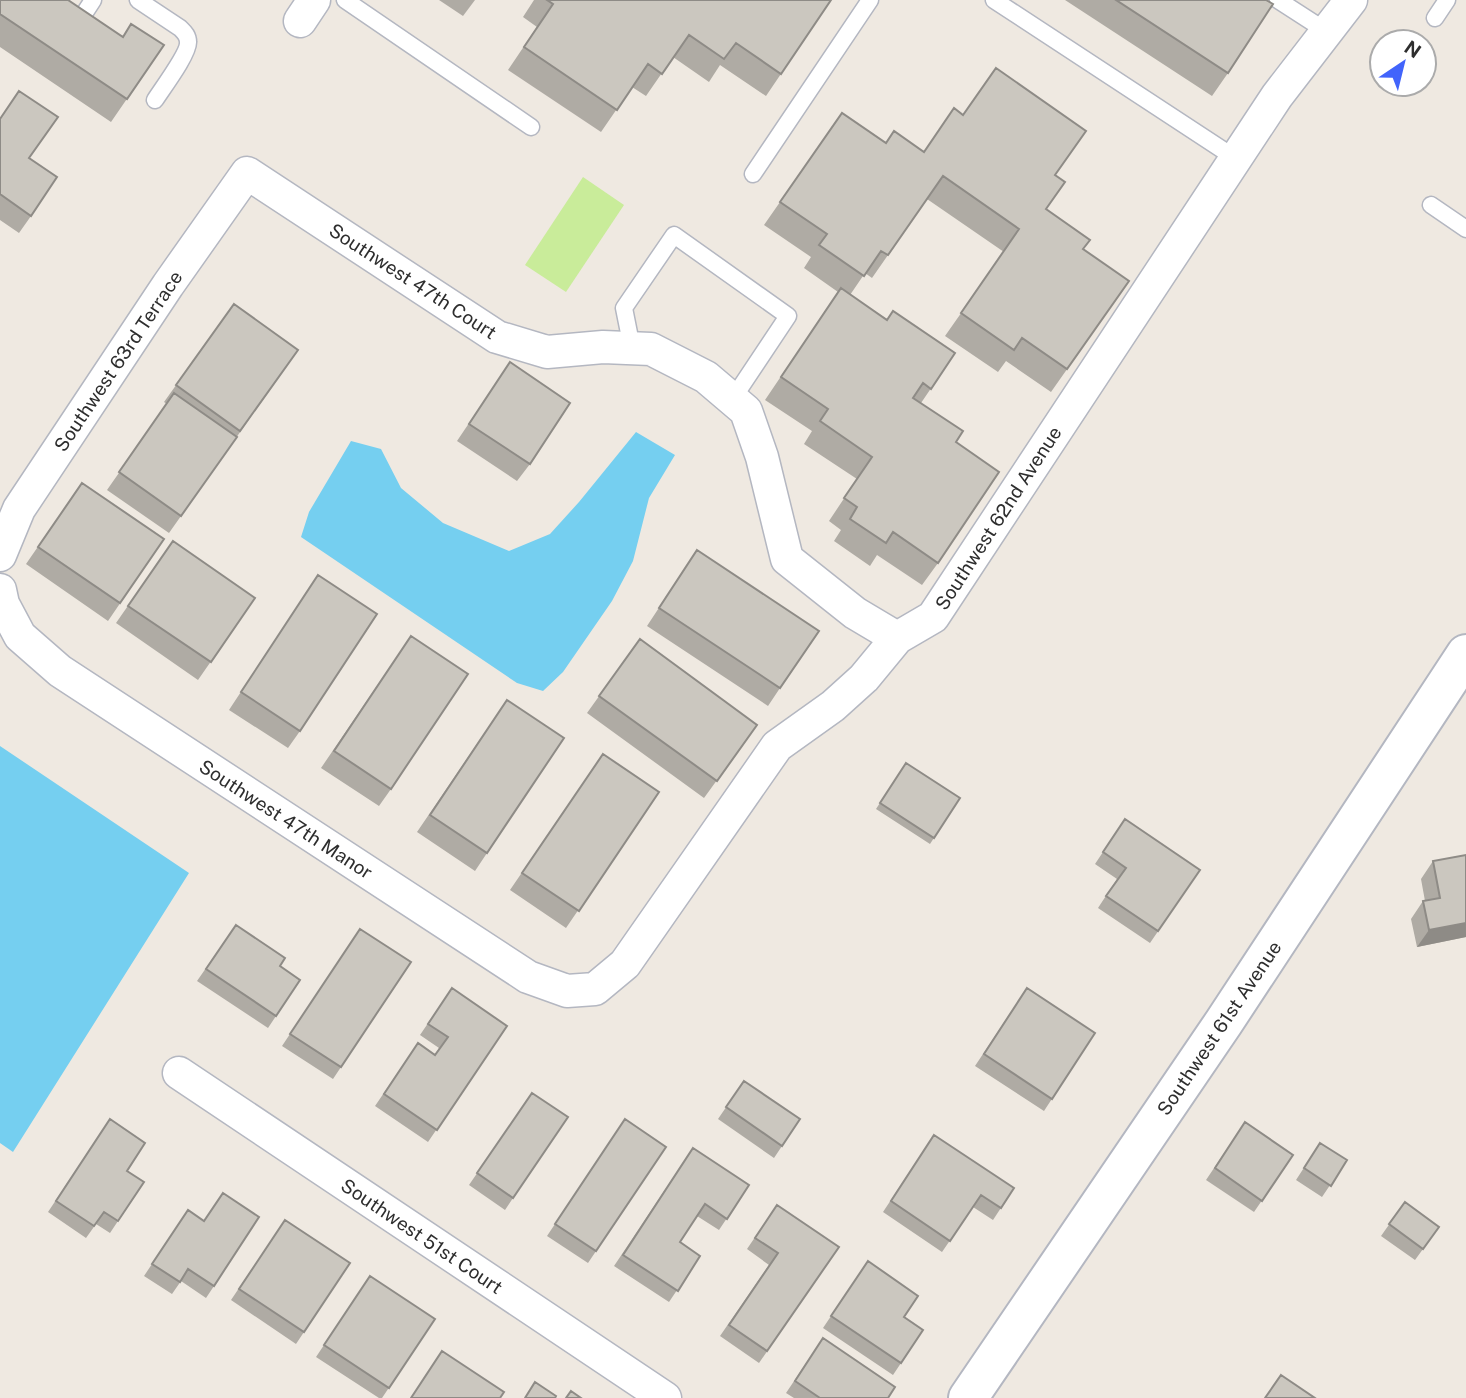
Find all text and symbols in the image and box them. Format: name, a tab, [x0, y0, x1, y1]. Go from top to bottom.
north arrow	[1368, 28, 1438, 98]
text: N	[1400, 36, 1425, 62]
street label: Southwest 47th Court	[325, 219, 501, 343]
street label: Southwest 63rd Terrace	[49, 267, 187, 455]
street label: Southwest 62nd Avenue	[930, 422, 1066, 614]
street label: Southwest 47th Manor	[195, 755, 377, 883]
street label: Southwest 61st Avenue	[1152, 937, 1286, 1119]
street label: Southwest 51st Court	[337, 1174, 507, 1298]

